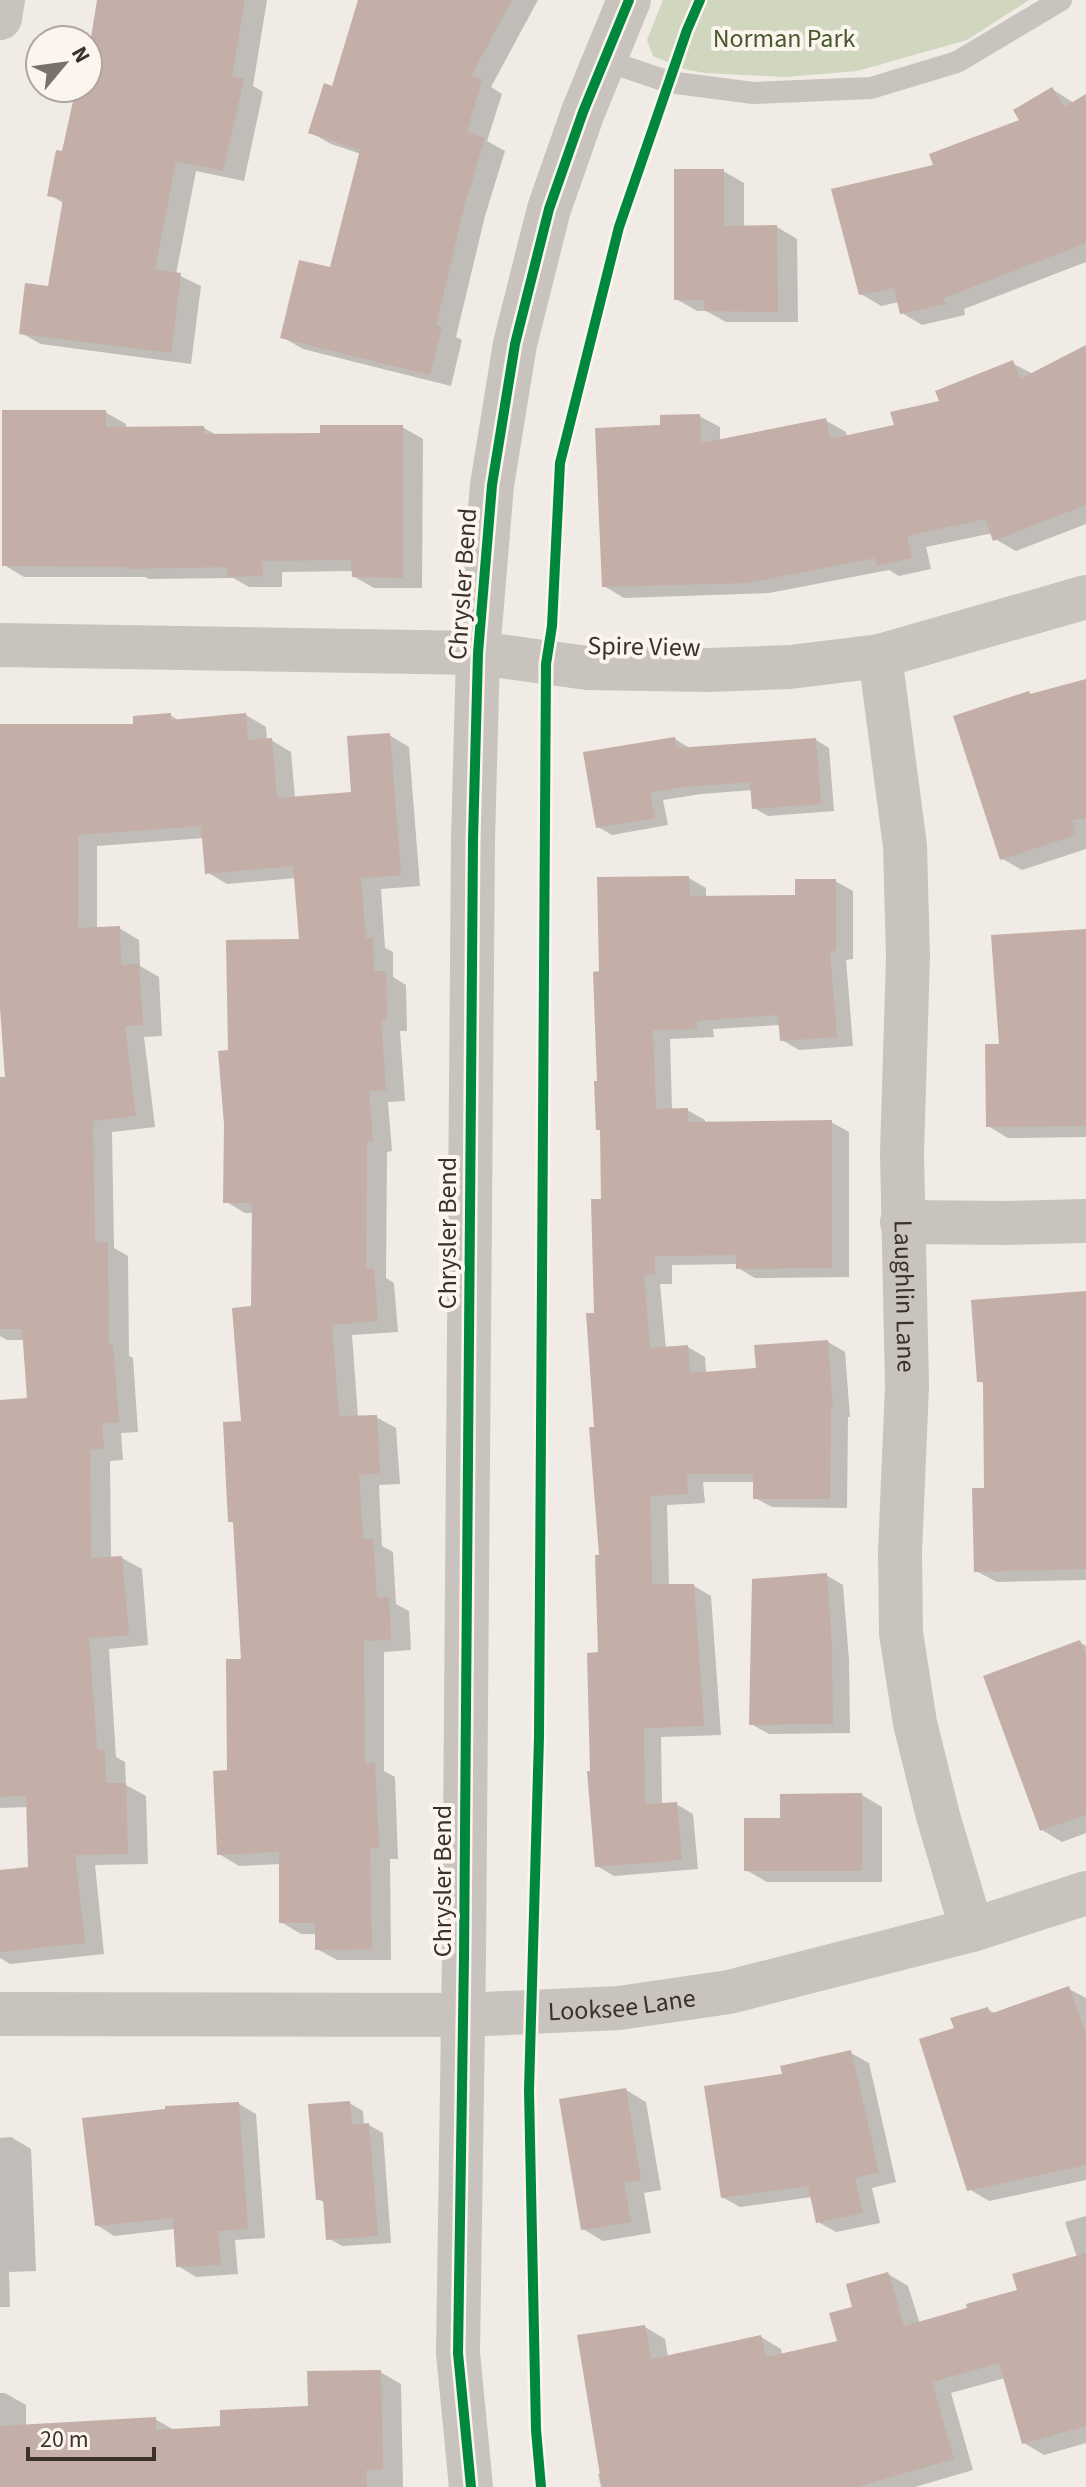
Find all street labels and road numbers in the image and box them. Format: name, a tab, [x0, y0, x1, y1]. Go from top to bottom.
street label: Chrysler Bend	[439, 507, 486, 661]
street label: Spire View	[587, 627, 701, 666]
street label: Chrysler Bend	[429, 1157, 466, 1309]
street label: Laughlin Lane	[884, 1220, 925, 1373]
street label: Chrysler Bend	[424, 1805, 461, 1957]
street label: Looksee Lane	[547, 1979, 698, 2030]

